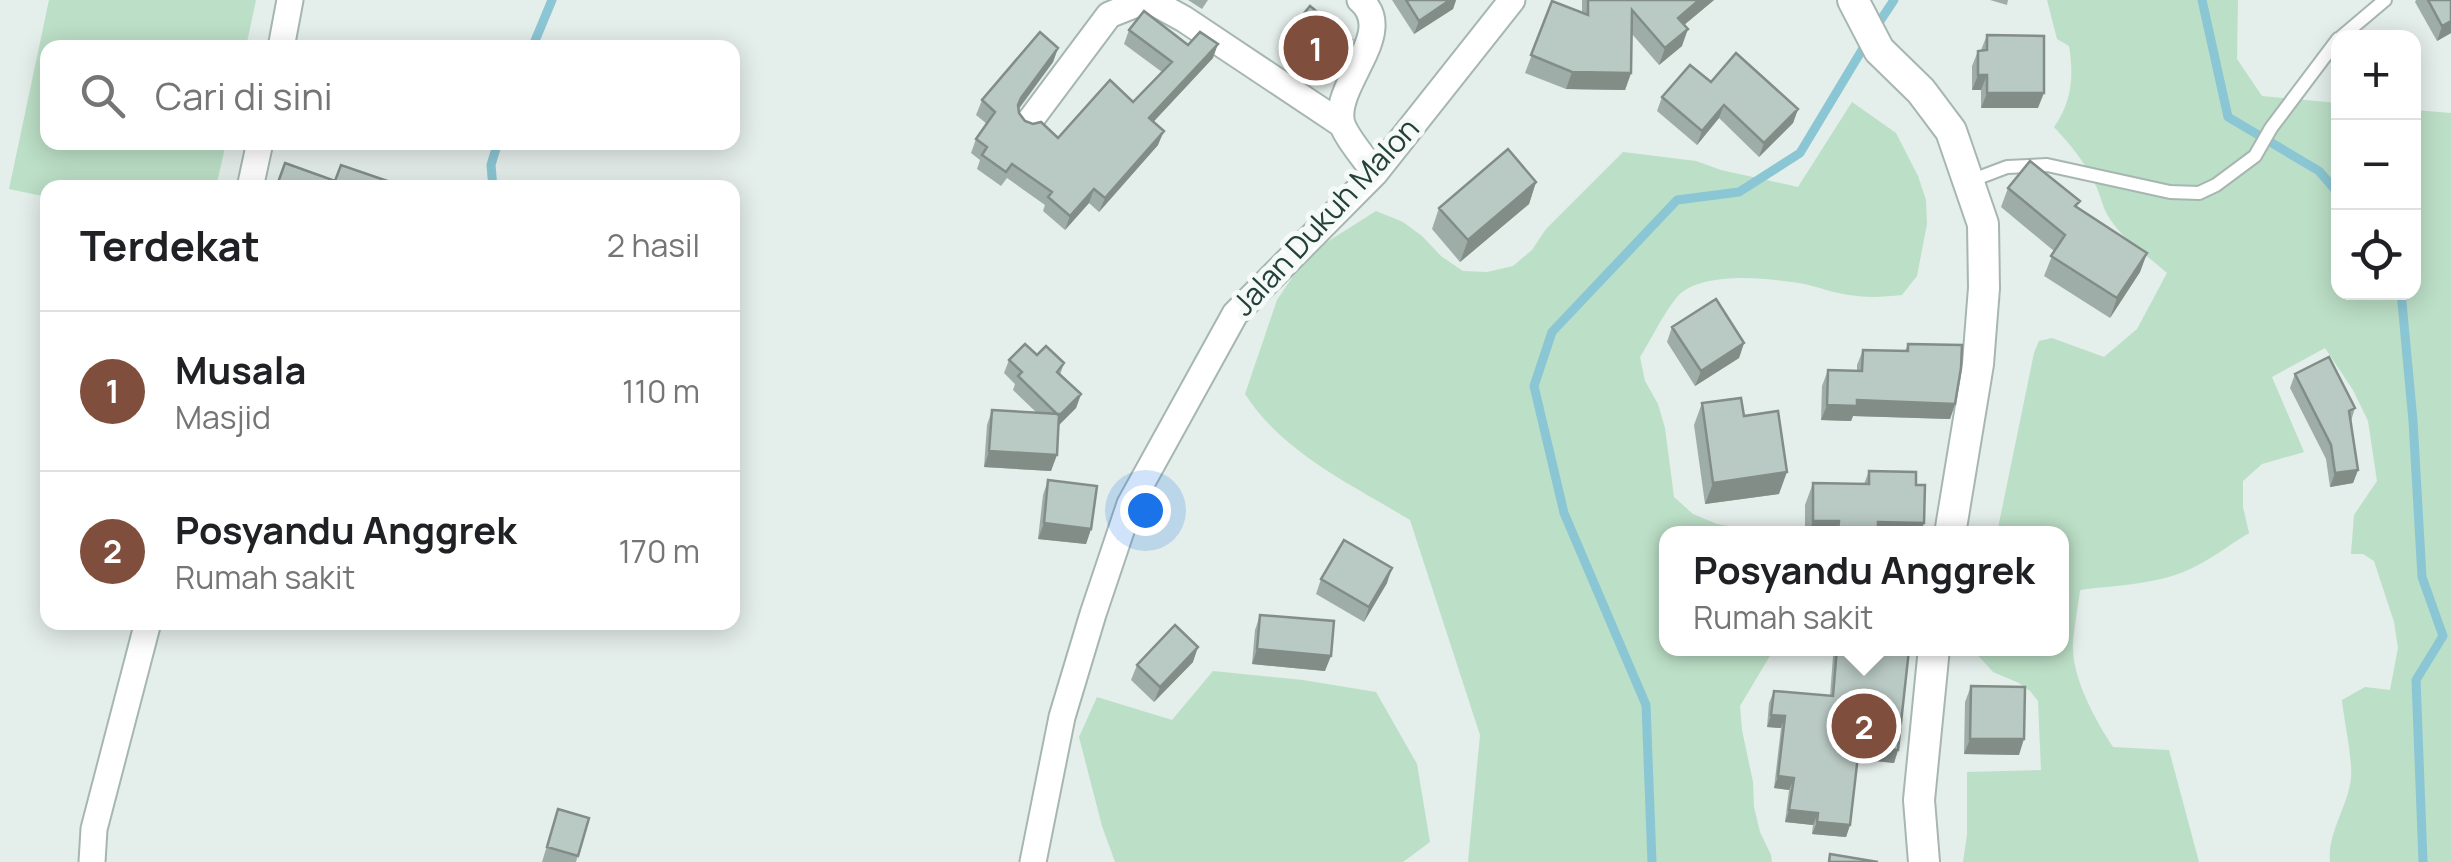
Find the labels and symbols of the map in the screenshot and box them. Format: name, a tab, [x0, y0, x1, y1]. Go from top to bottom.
pin: 1	[1284, 10, 1348, 86]
street label: Jalan Dukuh Malon	[1222, 108, 1428, 324]
your location	[1120, 485, 1171, 536]
pin: 2	[1832, 688, 1896, 764]

